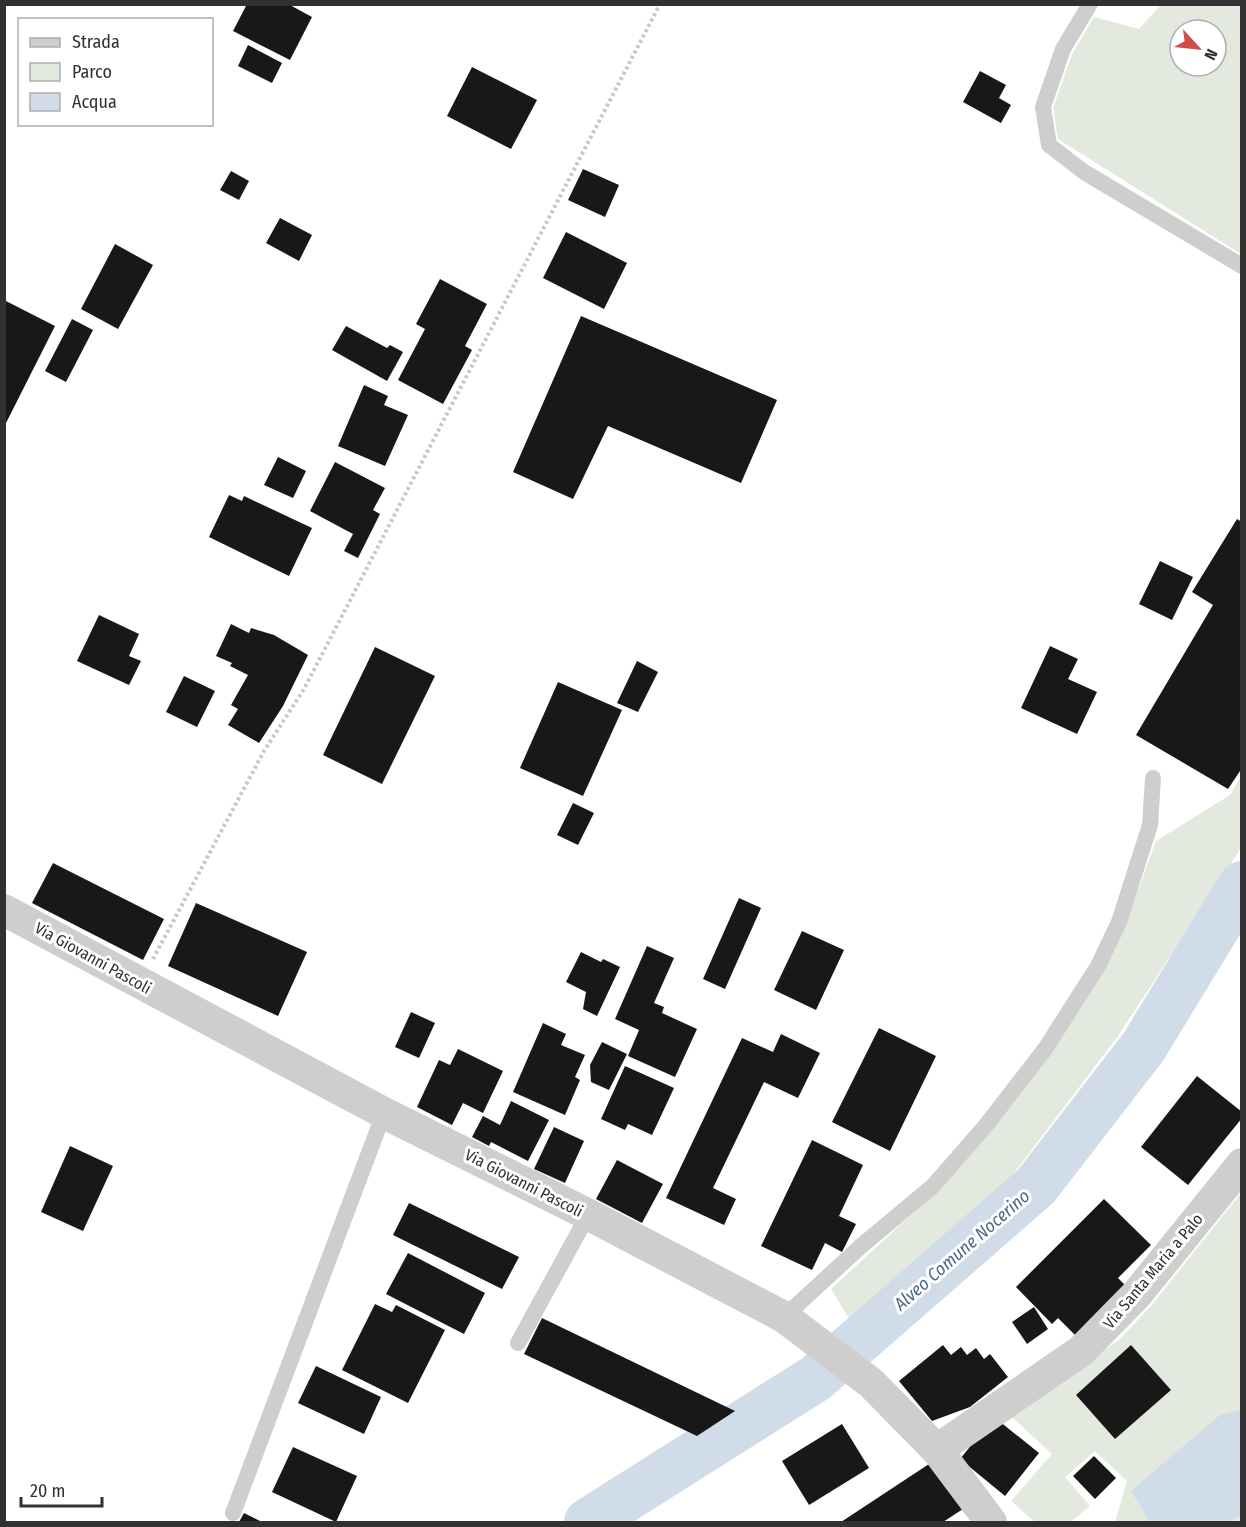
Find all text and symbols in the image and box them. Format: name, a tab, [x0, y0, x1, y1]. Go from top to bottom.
legend	[18, 18, 213, 126]
north arrow	[1168, 18, 1228, 78]
text: Strada	[72, 31, 120, 53]
text: N	[1200, 46, 1222, 63]
text: Parco	[72, 61, 112, 83]
text: Acqua	[72, 91, 117, 113]
street label: Via Giovanni Pascoli	[32, 918, 154, 998]
street label: Via Giovanni Pascoli	[462, 1145, 586, 1221]
water label: Alveo Comune Nocerino	[889, 1185, 1034, 1316]
street label: Via Santa Maria a Palo	[1099, 1210, 1207, 1332]
scale bar	[21, 1470, 102, 1508]
text: 20 m	[30, 1480, 65, 1502]

